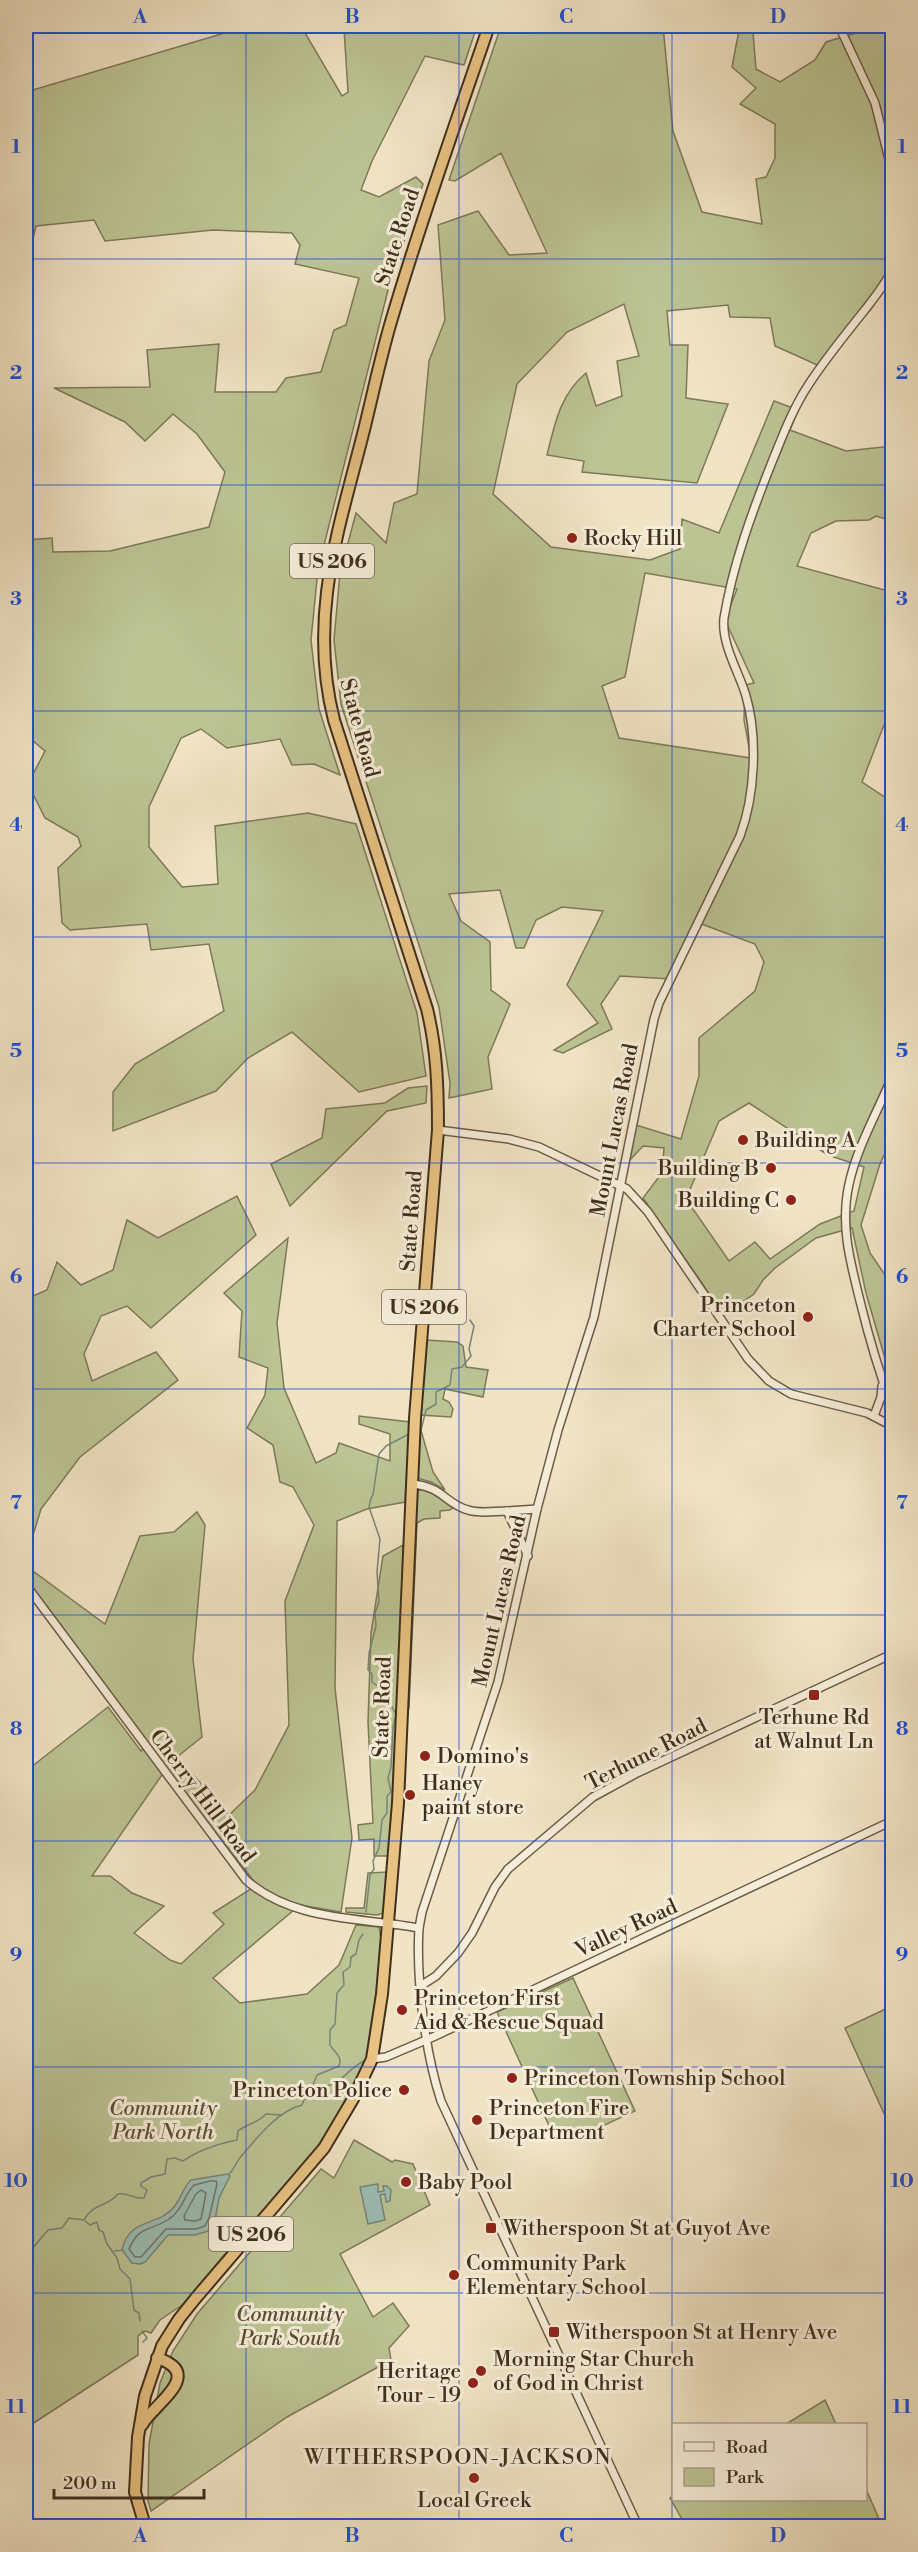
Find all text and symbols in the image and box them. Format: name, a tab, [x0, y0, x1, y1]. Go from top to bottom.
text: A	[132, 5, 148, 30]
text: B	[344, 5, 360, 30]
text: C	[559, 5, 573, 30]
text: D	[770, 5, 786, 30]
text: 1	[11, 135, 21, 160]
text: 1	[897, 135, 907, 160]
street label: State Road	[370, 185, 426, 290]
text: 2	[10, 361, 22, 386]
text: 2	[896, 361, 908, 386]
place label: Rocky Hill	[584, 526, 682, 552]
marker: Rocky Hill	[565, 531, 579, 545]
road number: US 206	[290, 544, 374, 578]
text: 3	[10, 587, 22, 612]
text: 3	[896, 587, 908, 612]
street label: State Road	[333, 676, 385, 781]
text: 4	[9, 813, 23, 838]
text: 4	[895, 813, 909, 838]
text: 5	[10, 1039, 22, 1064]
text: 5	[896, 1039, 908, 1064]
street label: Mount Lucas Road	[585, 1041, 645, 1219]
place label: Building A	[754, 1128, 856, 1154]
marker: Building A	[736, 1133, 750, 1147]
place label: Building B	[657, 1156, 759, 1182]
marker: Building B	[764, 1161, 778, 1175]
street label: State Road	[395, 1170, 429, 1273]
place label: Building C	[677, 1188, 779, 1214]
marker: Building C	[784, 1193, 798, 1207]
text: 6	[10, 1265, 23, 1290]
text: 6	[896, 1265, 909, 1290]
road number: US 206	[382, 1290, 466, 1324]
place label: Princeton Charter School	[653, 1293, 796, 1343]
marker: Princeton Charter School	[801, 1310, 815, 1324]
text: 7	[10, 1491, 22, 1516]
text: 7	[896, 1491, 908, 1516]
street label: Mount Lucas Road	[468, 1513, 532, 1690]
street label: State Road	[368, 1656, 398, 1758]
marker: Terhune Rd at Walnut Ln	[807, 1688, 821, 1702]
place label: Terhune Rd at Walnut Ln	[754, 1705, 874, 1755]
street label: Terhune Road	[581, 1713, 712, 1797]
text: 8	[10, 1717, 23, 1742]
text: 8	[896, 1717, 909, 1742]
street label: Cherry Hill Road	[143, 1725, 261, 1869]
place label: Domino's	[437, 1744, 529, 1770]
marker: Domino's	[418, 1749, 432, 1763]
place label: Haney paint store	[422, 1771, 524, 1821]
marker: Haney paint store	[403, 1788, 417, 1802]
street label: Valley Road	[570, 1894, 682, 1964]
text: 9	[10, 1943, 22, 1968]
text: 9	[896, 1943, 908, 1968]
place label: Princeton First Aid & Rescue Squad	[413, 1986, 604, 2036]
marker: Princeton First Aid & Rescue Squad	[395, 2003, 409, 2017]
place label: Princeton Township School	[524, 2066, 786, 2092]
marker: Princeton Township School	[505, 2071, 519, 2085]
place label: Princeton Police	[233, 2078, 392, 2104]
marker: Princeton Police	[397, 2083, 411, 2097]
park label: Community Park North	[109, 2096, 218, 2146]
place label: Princeton Fire Department	[489, 2096, 629, 2146]
marker: Princeton Fire Department	[470, 2113, 484, 2127]
text: 10	[4, 2169, 28, 2194]
text: 10	[890, 2169, 914, 2194]
place label: Baby Pool	[417, 2170, 512, 2196]
marker: Baby Pool	[399, 2175, 413, 2189]
place label: Witherspoon St at Guyot Ave	[502, 2216, 771, 2242]
road number: US 206	[209, 2217, 293, 2251]
marker: Witherspoon St at Guyot Ave	[484, 2221, 498, 2235]
place label: Community Park Elementary School	[466, 2251, 646, 2301]
marker: Community Park Elementary School	[447, 2268, 461, 2282]
park label: Community Park South	[236, 2302, 345, 2352]
place label: Witherspoon St at Henry Ave	[565, 2320, 837, 2346]
marker: Witherspoon St at Henry Ave	[547, 2325, 561, 2339]
place label: Morning Star Church of God in Christ	[493, 2347, 695, 2397]
place label: Heritage Tour - 19	[377, 2359, 461, 2409]
marker: Morning Star Church of God in Christ	[474, 2364, 488, 2378]
marker: Heritage Tour - 19	[466, 2376, 480, 2390]
text: 11	[6, 2395, 26, 2420]
text: 11	[892, 2395, 912, 2420]
legend	[672, 2423, 867, 2501]
text: Road	[726, 2436, 769, 2459]
district label: WITHERSPOON-JACKSON	[303, 2444, 612, 2471]
scale bar	[54, 2462, 204, 2500]
text: Park	[726, 2466, 765, 2489]
marker: Local Greek	[467, 2471, 481, 2485]
text: 200 m	[63, 2472, 117, 2495]
place label: Local Greek	[417, 2488, 532, 2514]
text: A	[132, 2524, 148, 2549]
text: B	[344, 2524, 360, 2549]
text: C	[559, 2524, 573, 2549]
text: D	[770, 2524, 786, 2549]

